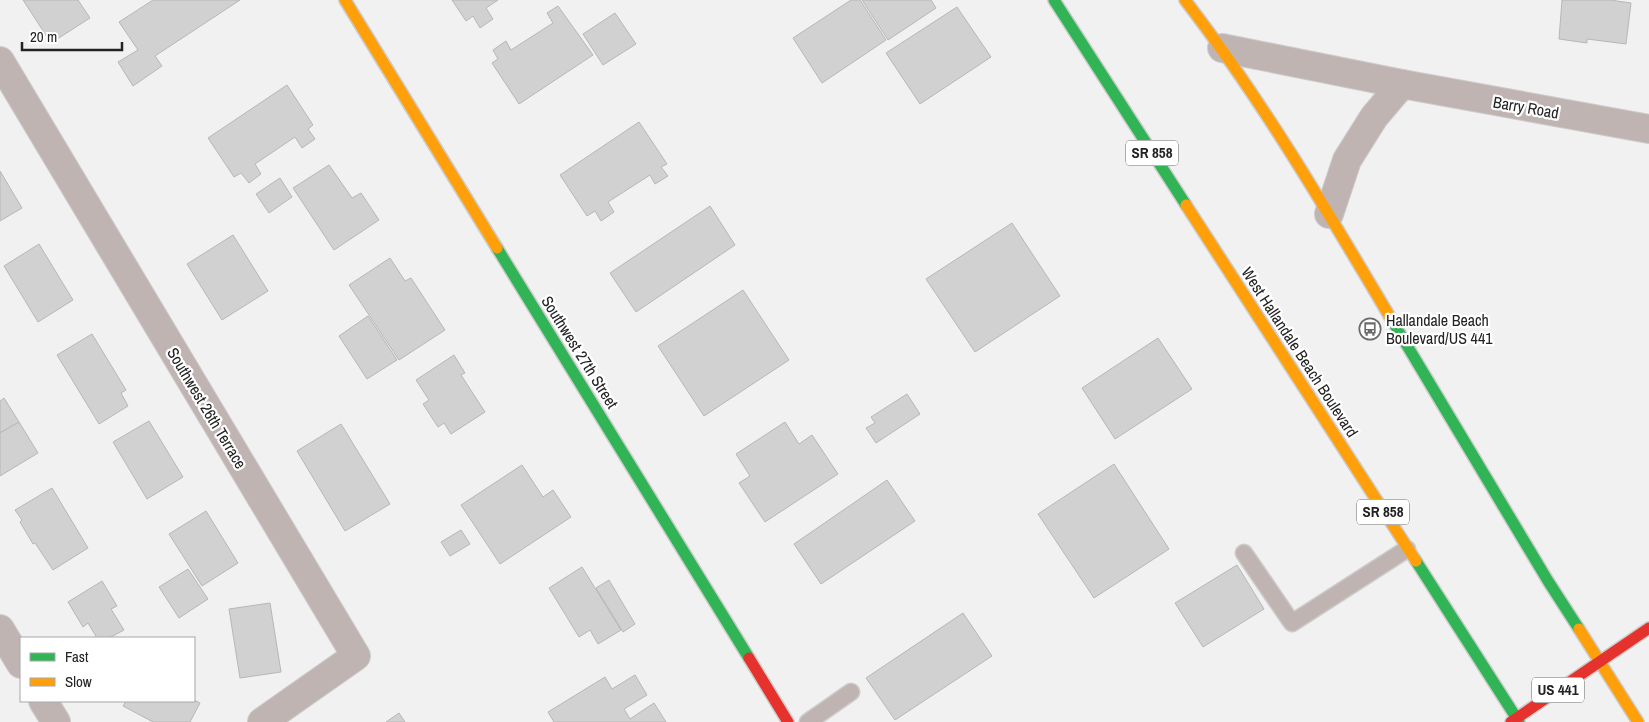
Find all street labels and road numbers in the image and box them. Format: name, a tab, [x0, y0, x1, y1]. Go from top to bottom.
street label: Barry Road	[1491, 90, 1561, 124]
road number: SR 858	[1126, 140, 1178, 166]
street label: West Hallandale Beach Boulevard	[1237, 263, 1363, 441]
street label: Southwest 27th Street	[536, 291, 624, 413]
street label: Southwest 26th Terrace	[162, 343, 252, 473]
road number: SR 858	[1357, 500, 1409, 524]
road number: US 441	[1532, 678, 1584, 702]

